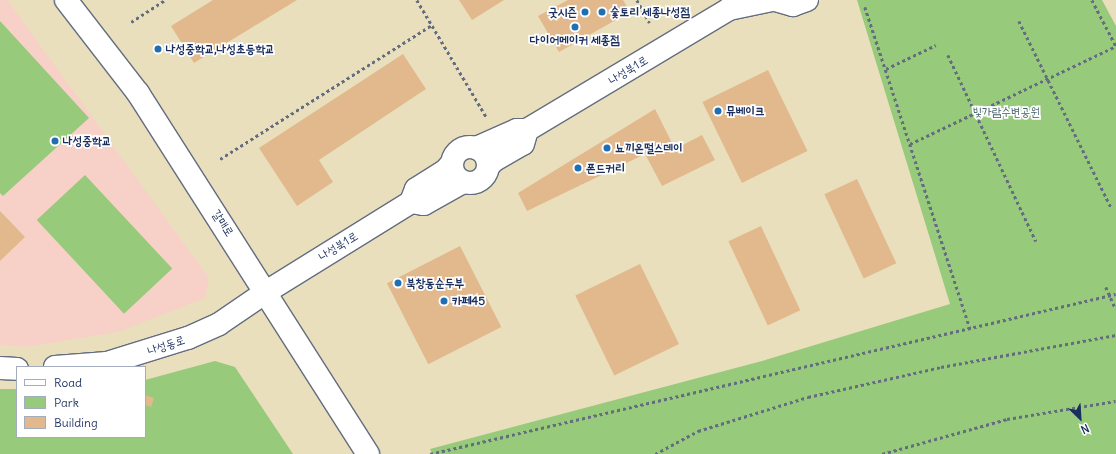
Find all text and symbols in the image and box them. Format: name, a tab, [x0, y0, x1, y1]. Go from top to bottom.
place label: 굿시즌	[548, 5, 577, 19]
place label: 숯토리 세종나성점	[610, 5, 690, 19]
marker: 굿시즌	[580, 7, 590, 17]
marker: 숯토리 세종나성점	[597, 7, 607, 17]
marker: 다이어메이커 세종점	[570, 22, 580, 32]
place label: 다이어메이커 세종점	[530, 33, 620, 47]
place label: 나성중학교,나성초등학교	[166, 42, 275, 56]
marker: 나성중학교,나성초등학교	[153, 44, 163, 54]
street label: 나성북1로	[606, 53, 650, 87]
place label: 뮤베이크	[726, 104, 765, 118]
park label: 빛가람수변공원	[972, 105, 1040, 119]
marker: 뮤베이크	[713, 106, 723, 116]
place label: 나성중학교	[63, 134, 111, 148]
marker: 나성중학교	[50, 136, 60, 146]
place label: 뇨끼온떨스데이	[615, 141, 683, 155]
marker: 뇨끼온떨스데이	[602, 143, 612, 153]
place label: 폰드커리	[586, 161, 625, 175]
marker: 폰드커리	[573, 163, 583, 173]
street label: 갈매로	[209, 207, 237, 239]
street label: 나성북1로	[316, 229, 360, 263]
place label: 북창동순두부	[406, 276, 464, 290]
marker: 북창동순두부	[393, 278, 403, 288]
place label: 카페45	[452, 294, 485, 308]
marker: 카페45	[439, 296, 449, 306]
street label: 나성동로	[145, 332, 187, 358]
legend	[16, 366, 146, 438]
text: Road	[54, 375, 82, 390]
text: Park	[54, 395, 79, 410]
north arrow	[1060, 398, 1100, 438]
text: Building	[54, 415, 98, 430]
text: N	[1079, 421, 1091, 437]

